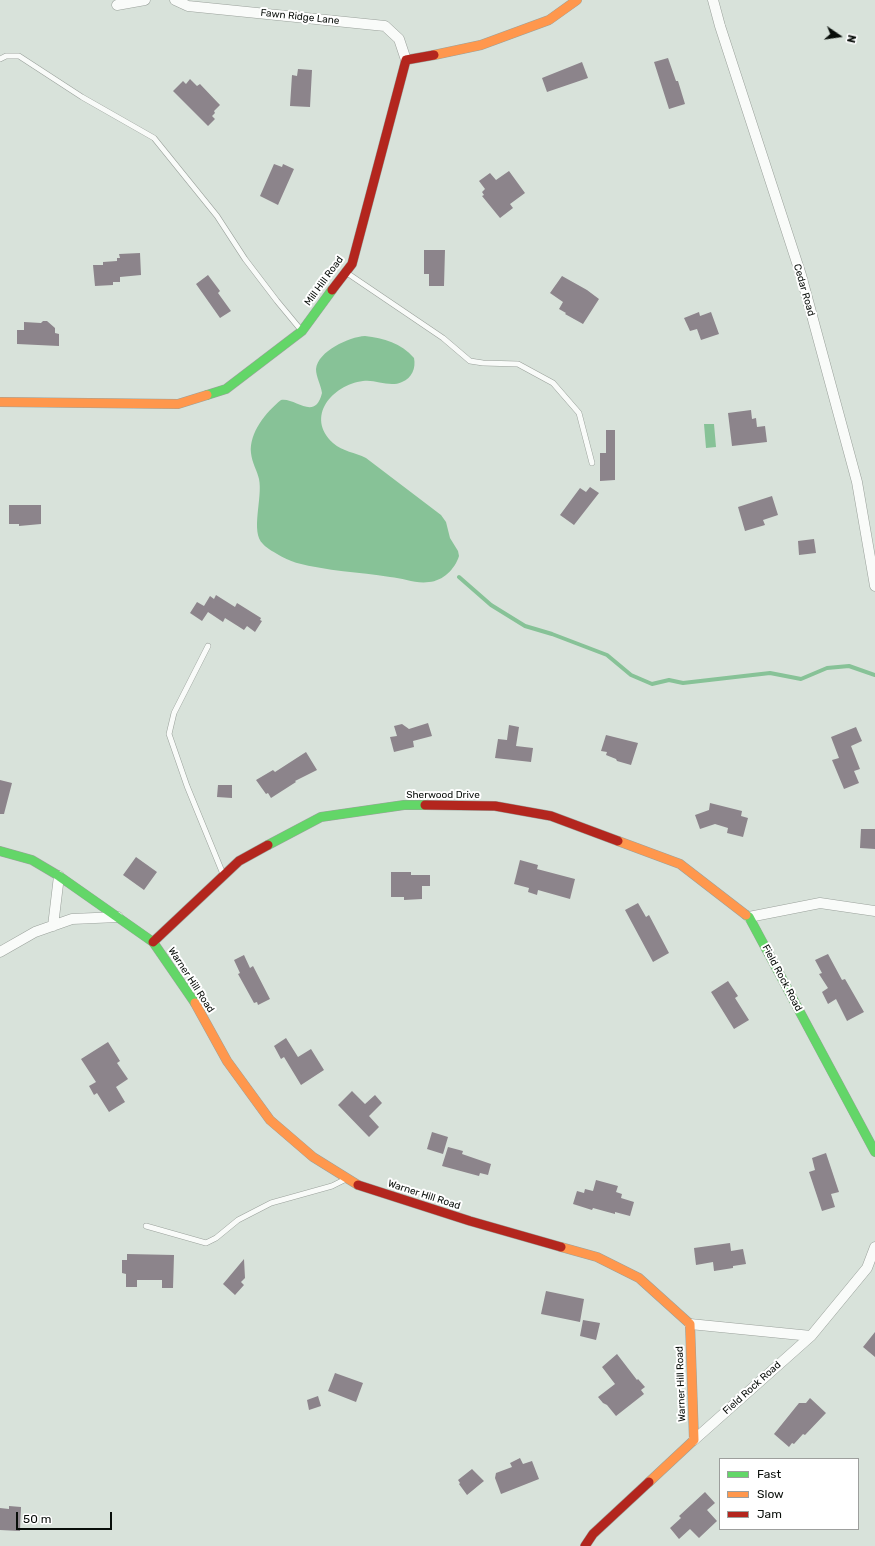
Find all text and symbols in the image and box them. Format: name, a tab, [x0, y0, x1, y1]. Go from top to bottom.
street label: Fawn Ridge Lane	[260, 7, 340, 27]
north arrow	[819, 16, 859, 56]
text: N	[844, 33, 858, 44]
street label: Mill Hill Road	[302, 254, 346, 308]
street label: Cedar Road	[791, 263, 817, 317]
street label: Sherwood Drive	[406, 789, 480, 801]
street label: Field Rock Road	[759, 943, 805, 1013]
street label: Warner Hill Road	[165, 945, 217, 1015]
street label: Warner Hill Road	[386, 1178, 462, 1212]
street label: Warner Hill Road	[674, 1346, 688, 1422]
street label: Field Rock Road	[721, 1359, 783, 1417]
legend	[719, 1458, 859, 1530]
text: Fast	[757, 1467, 781, 1481]
text: Slow	[757, 1487, 784, 1501]
scale bar	[18, 1504, 114, 1530]
text: Jam	[757, 1507, 782, 1521]
text: 50 m	[23, 1512, 51, 1526]

